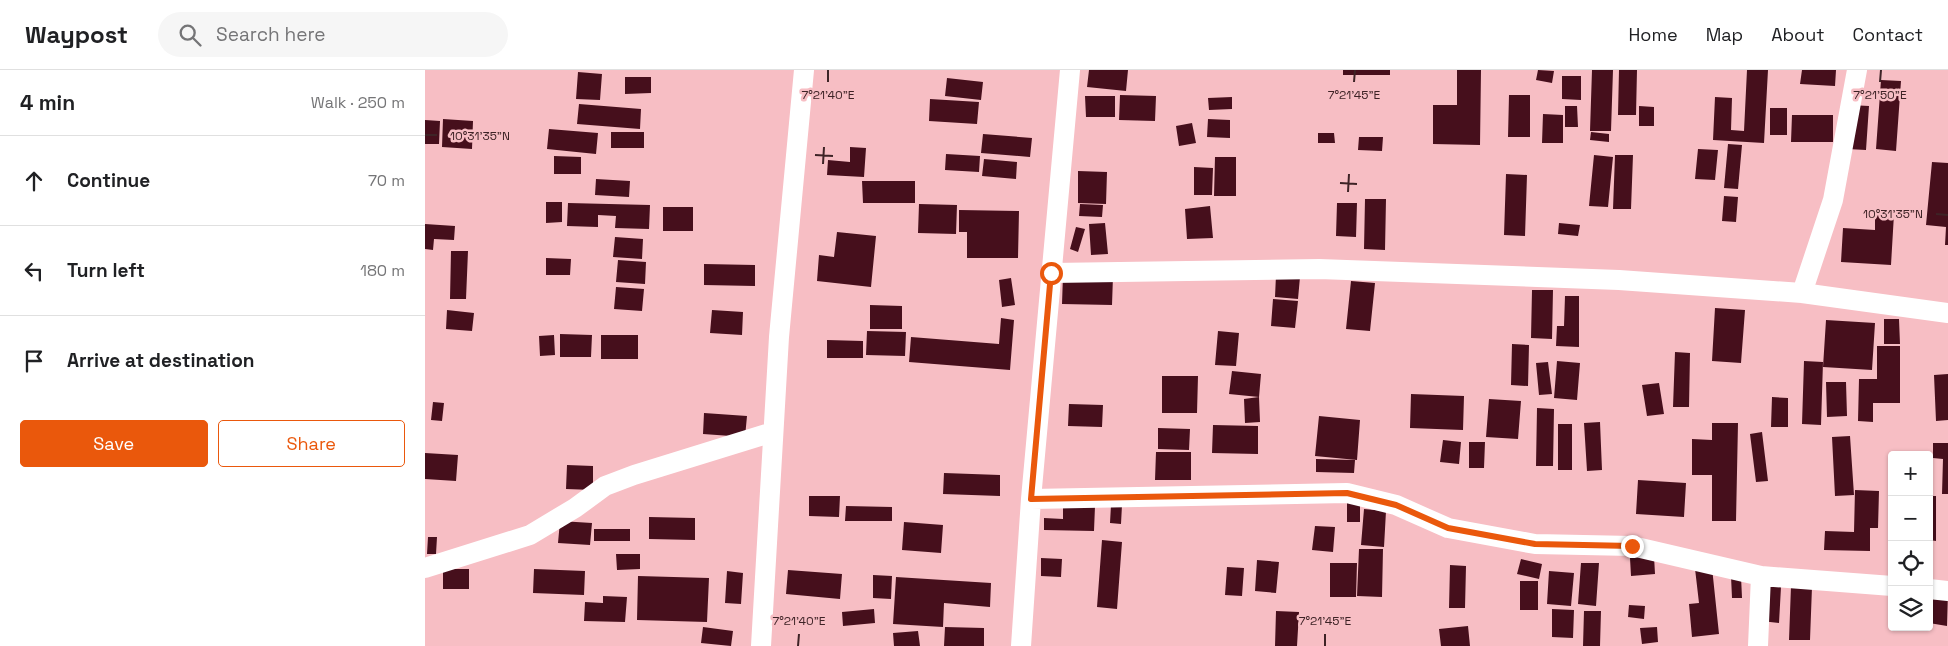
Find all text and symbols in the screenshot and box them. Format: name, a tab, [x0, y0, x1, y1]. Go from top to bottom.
search box	[158, 12, 508, 57]
text: Waypost	[25, 19, 128, 50]
icon: search	[176, 21, 204, 49]
text: Search here	[216, 22, 326, 47]
text: Home	[1629, 23, 1678, 46]
text: Map	[1706, 23, 1743, 46]
text: About	[1771, 23, 1825, 46]
text: Contact	[1853, 23, 1923, 46]
text: 7°21'40"E	[801, 87, 855, 103]
text: 7°21'45"E	[1328, 87, 1381, 103]
text: 7°21'50"E	[1853, 87, 1907, 103]
text: 4 min	[20, 89, 75, 116]
text: Walk · 250 m	[311, 92, 405, 113]
text: 10°31'35"N	[450, 128, 510, 144]
icon: ahead	[20, 167, 48, 195]
text: Continue	[67, 168, 150, 193]
text: 70 m	[368, 170, 405, 191]
text: 10°31'35"N	[1863, 206, 1923, 222]
icon: left	[20, 257, 48, 285]
text: Turn left	[67, 258, 145, 283]
text: 180 m	[360, 260, 405, 281]
route start	[1040, 262, 1063, 285]
icon: arrive	[20, 347, 48, 375]
text: Arrive at destination	[67, 348, 255, 373]
button: Save	[20, 420, 208, 467]
button: Share	[218, 420, 405, 467]
map controls	[1888, 451, 1933, 631]
button: +	[1888, 451, 1933, 496]
button: −	[1888, 496, 1933, 541]
route end	[1621, 535, 1644, 558]
button: locate	[1888, 541, 1933, 586]
button: layers	[1888, 586, 1933, 631]
text: 7°21'40"E	[772, 613, 826, 629]
text: 7°21'45"E	[1299, 613, 1352, 629]

